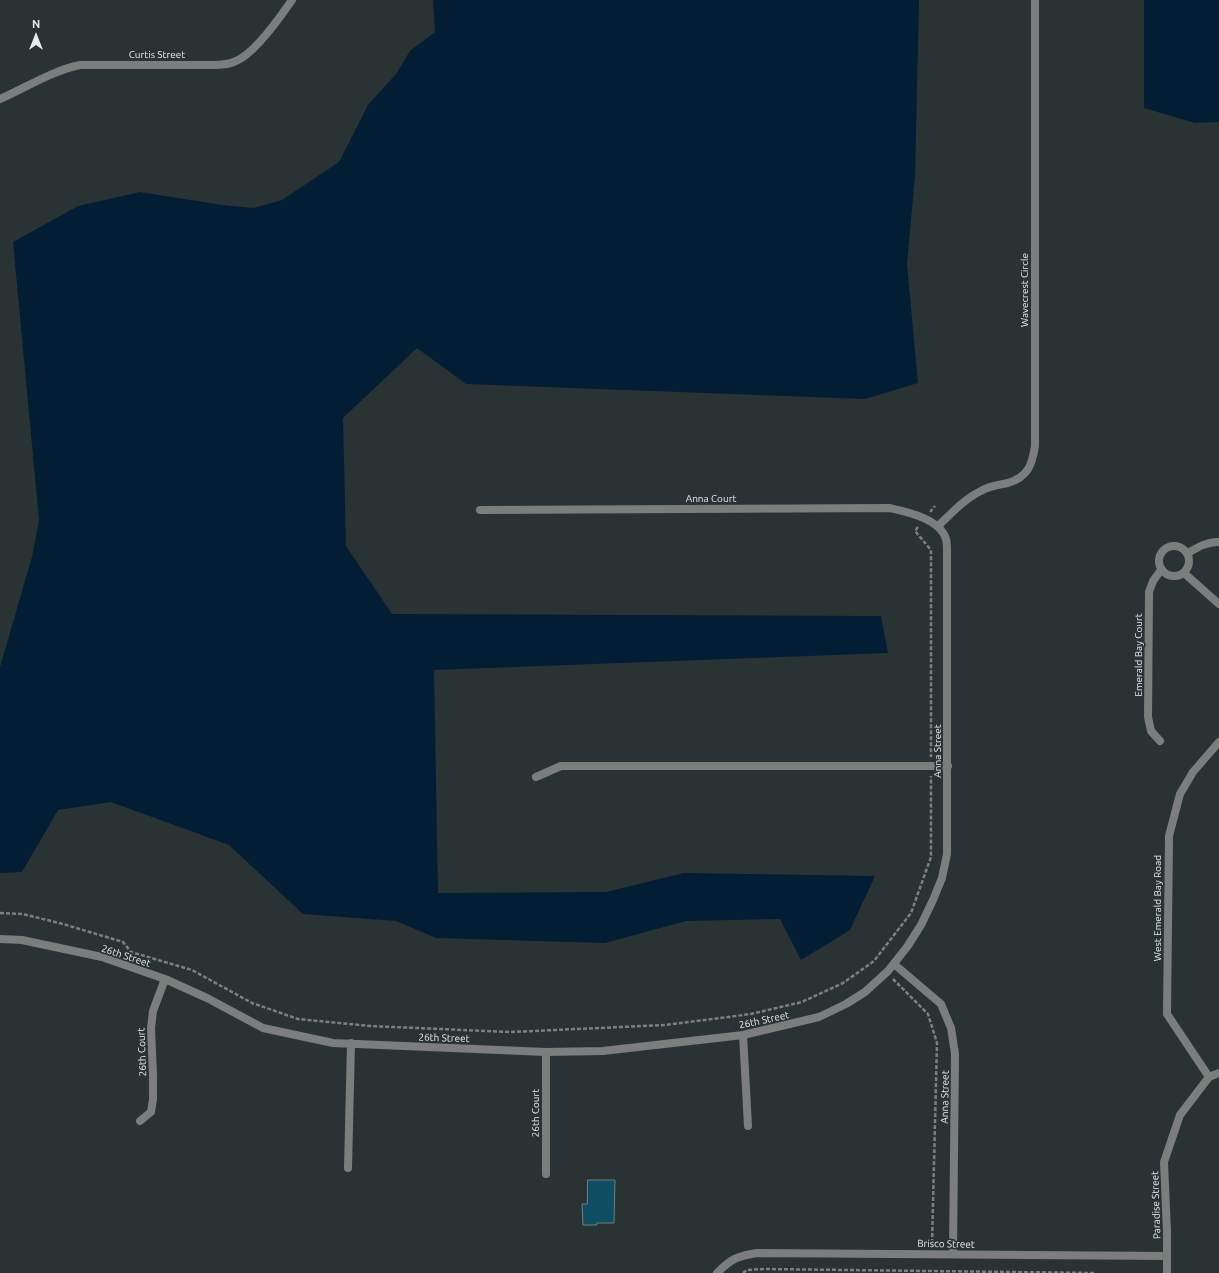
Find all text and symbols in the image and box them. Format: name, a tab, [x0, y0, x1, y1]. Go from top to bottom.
north arrow	[16, 16, 56, 56]
text: N	[32, 18, 40, 30]
street label: Curtis Street	[129, 49, 185, 61]
street label: Wavecrest Circle	[1019, 253, 1031, 327]
street label: Anna Court	[686, 493, 736, 505]
street label: Emerald Bay Court	[1133, 613, 1145, 697]
street label: Anna Street	[932, 724, 944, 778]
street label: West Emerald Bay Road	[1152, 855, 1164, 961]
street label: 26th Street	[100, 942, 152, 970]
street label: 26th Street	[738, 1009, 790, 1031]
street label: 26th Court	[135, 1028, 149, 1076]
street label: 26th Street	[418, 1031, 470, 1045]
street label: Anna Street	[939, 1070, 951, 1124]
street label: 26th Court	[530, 1089, 542, 1137]
street label: Paradise Street	[1149, 1171, 1163, 1239]
street label: Brisco Street	[917, 1237, 975, 1251]

